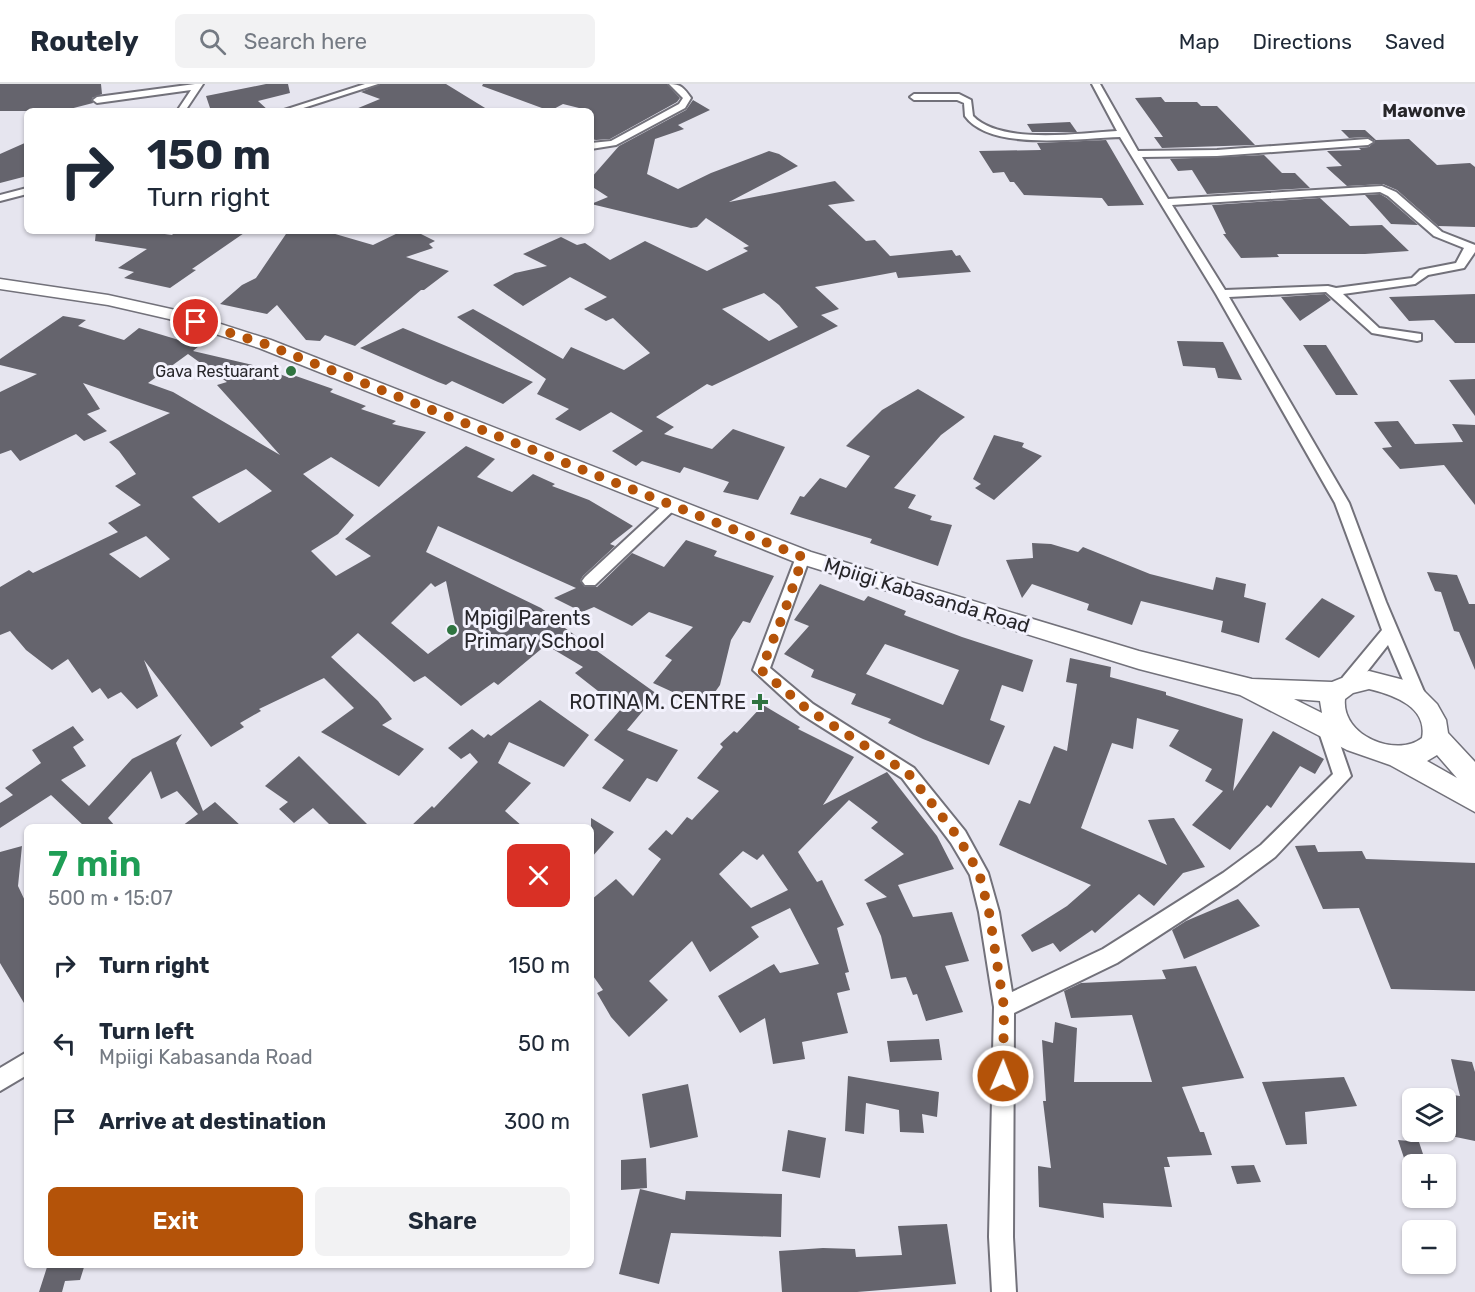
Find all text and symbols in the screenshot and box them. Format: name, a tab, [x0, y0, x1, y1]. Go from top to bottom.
search box	[175, 14, 595, 68]
text: Routely	[30, 25, 139, 58]
icon: search	[196, 25, 229, 58]
text: Search here	[244, 28, 367, 55]
text: Map	[1179, 29, 1220, 54]
text: Directions	[1253, 29, 1352, 54]
text: Saved	[1385, 29, 1445, 54]
district label: Mawonve	[1382, 100, 1466, 122]
text: 150 m	[147, 130, 271, 180]
icon: right	[48, 132, 126, 210]
text: Turn right	[147, 181, 270, 213]
pin	[170, 296, 221, 347]
icon: arrive	[179, 305, 212, 338]
place label: Gava Restuarant	[155, 362, 279, 381]
marker: Gava Restuarant	[284, 364, 298, 378]
street label: Mpiigi Kabasanda Road	[821, 552, 1033, 638]
place label: Mpigi Parents Primary School	[464, 606, 605, 653]
marker: Mpigi Parents Primary School	[445, 623, 459, 637]
place label: ROTINA M. CENTRE	[569, 690, 746, 714]
marker: ROTINA M. CENTRE	[751, 693, 769, 711]
text: 7 min	[48, 842, 141, 885]
button: close	[507, 844, 570, 907]
text: 500 m · 15:07	[48, 886, 173, 910]
icon: right	[48, 949, 81, 982]
text: Turn right	[99, 952, 209, 979]
text: 150 m	[509, 952, 570, 979]
text: Turn left	[99, 1018, 194, 1045]
icon: left	[48, 1027, 81, 1060]
text: 50 m	[518, 1030, 570, 1057]
position arrow	[971, 1044, 1035, 1108]
text: Mpiigi Kabasanda Road	[99, 1045, 313, 1069]
map controls	[1402, 1088, 1456, 1274]
button: layers	[1402, 1088, 1456, 1142]
icon: arrive	[48, 1105, 81, 1138]
text: Arrive at destination	[99, 1108, 326, 1135]
text: 300 m	[504, 1108, 570, 1135]
button: +	[1402, 1154, 1456, 1208]
button: Exit	[48, 1187, 303, 1256]
button: Share	[315, 1187, 570, 1256]
button: −	[1402, 1220, 1456, 1274]

